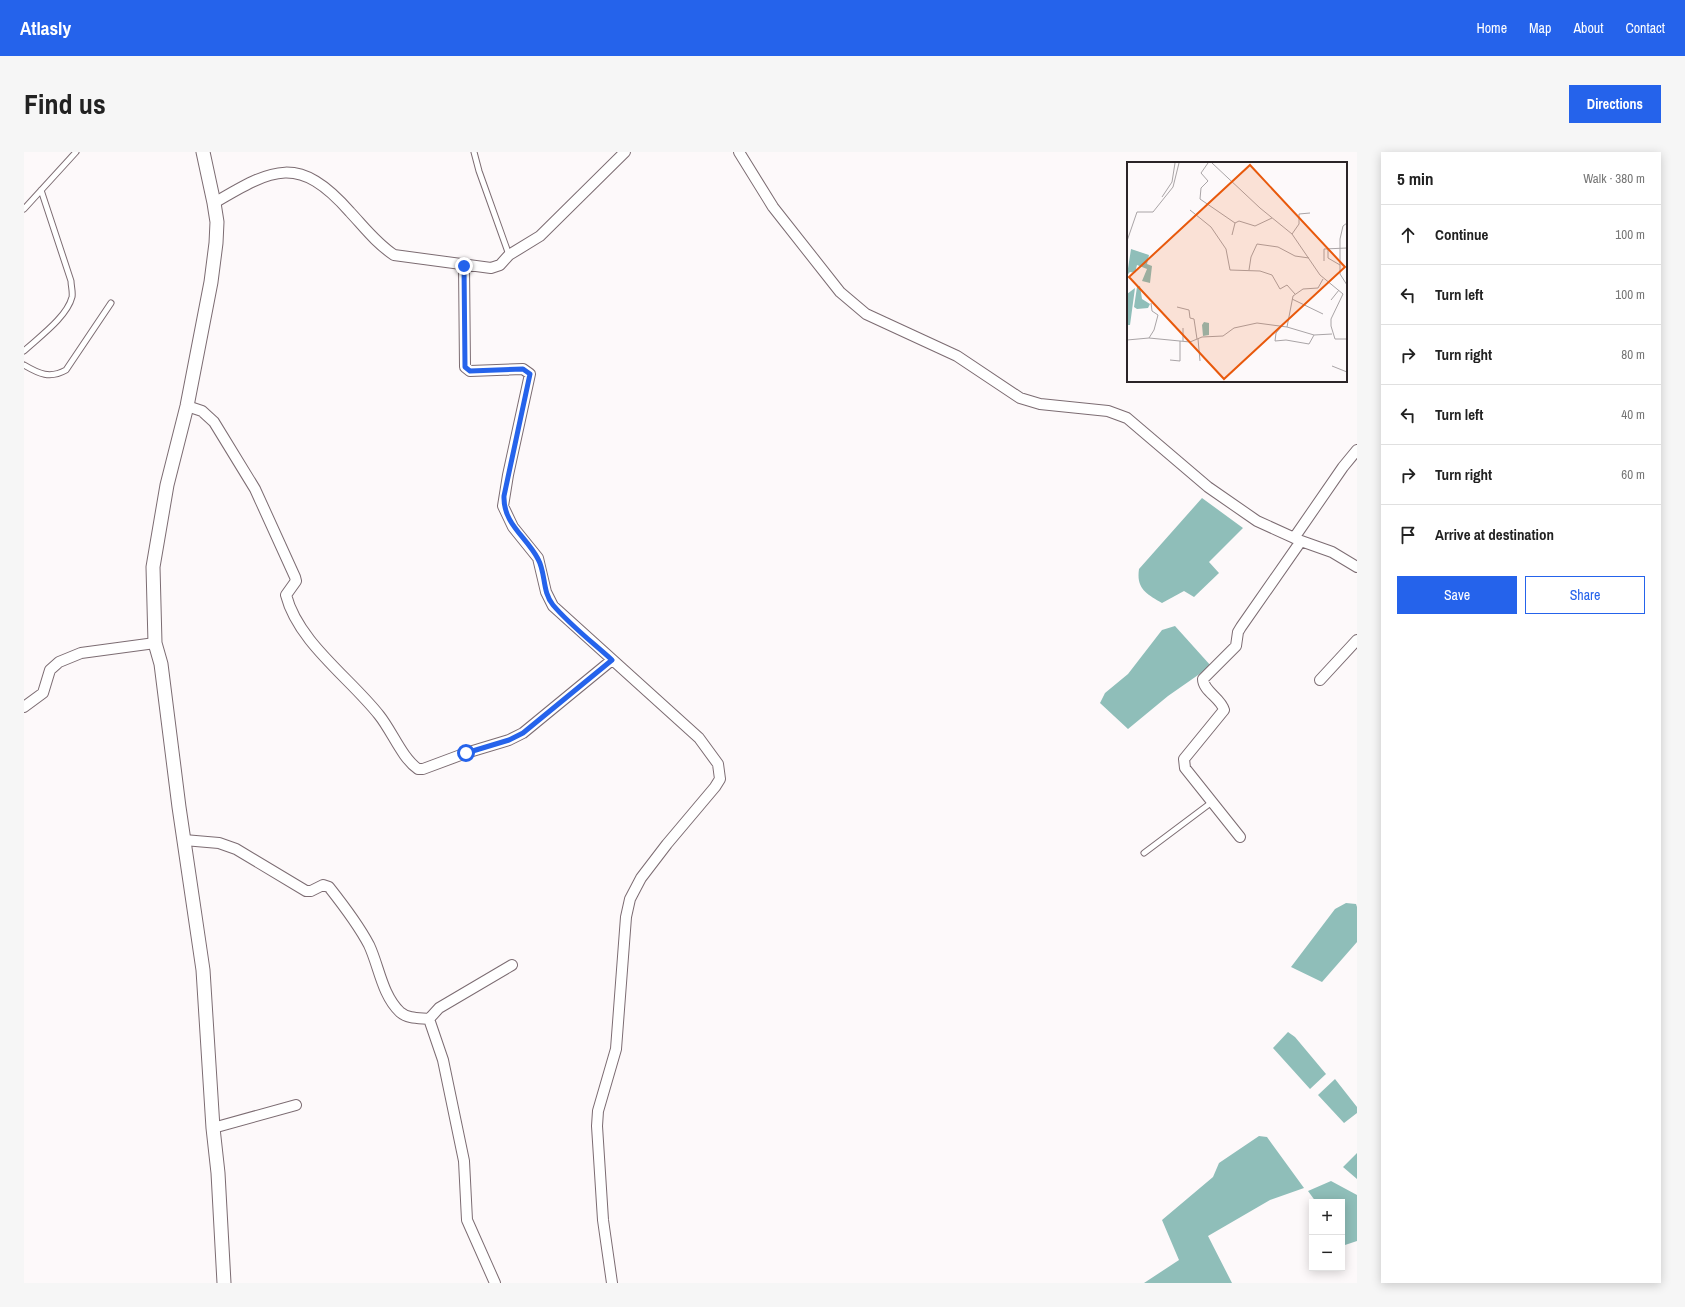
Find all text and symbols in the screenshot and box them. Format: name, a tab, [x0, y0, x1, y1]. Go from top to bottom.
text: Atlasly	[20, 15, 71, 41]
text: Home	[1476, 19, 1507, 37]
text: Map	[1529, 19, 1551, 37]
text: About	[1573, 19, 1603, 37]
text: Contact	[1625, 19, 1665, 37]
text: Find us	[24, 85, 106, 123]
button: Directions	[1569, 85, 1661, 123]
inset map	[1127, 162, 1347, 382]
text: 5 min	[1397, 167, 1433, 190]
text: Walk · 380 m	[1583, 170, 1645, 187]
icon: ahead	[1397, 224, 1419, 246]
text: Continue	[1435, 224, 1488, 245]
text: 100 m	[1615, 226, 1645, 243]
route end	[455, 257, 473, 275]
icon: left	[1397, 284, 1419, 306]
text: Turn left	[1435, 284, 1483, 305]
text: 100 m	[1615, 286, 1645, 303]
icon: right	[1397, 344, 1419, 366]
text: Turn right	[1435, 344, 1492, 365]
text: 80 m	[1621, 346, 1645, 363]
icon: left	[1397, 404, 1419, 426]
text: Turn left	[1435, 404, 1483, 425]
text: 40 m	[1621, 406, 1645, 423]
icon: right	[1397, 464, 1419, 486]
text: Turn right	[1435, 464, 1492, 485]
text: 60 m	[1621, 466, 1645, 483]
icon: arrive	[1397, 524, 1419, 546]
text: Arrive at destination	[1435, 524, 1554, 545]
button: Save	[1397, 576, 1517, 614]
button: Share	[1525, 576, 1645, 614]
route start	[457, 744, 475, 762]
map controls	[1309, 1199, 1345, 1271]
button: +	[1309, 1199, 1345, 1235]
button: −	[1309, 1235, 1345, 1271]

